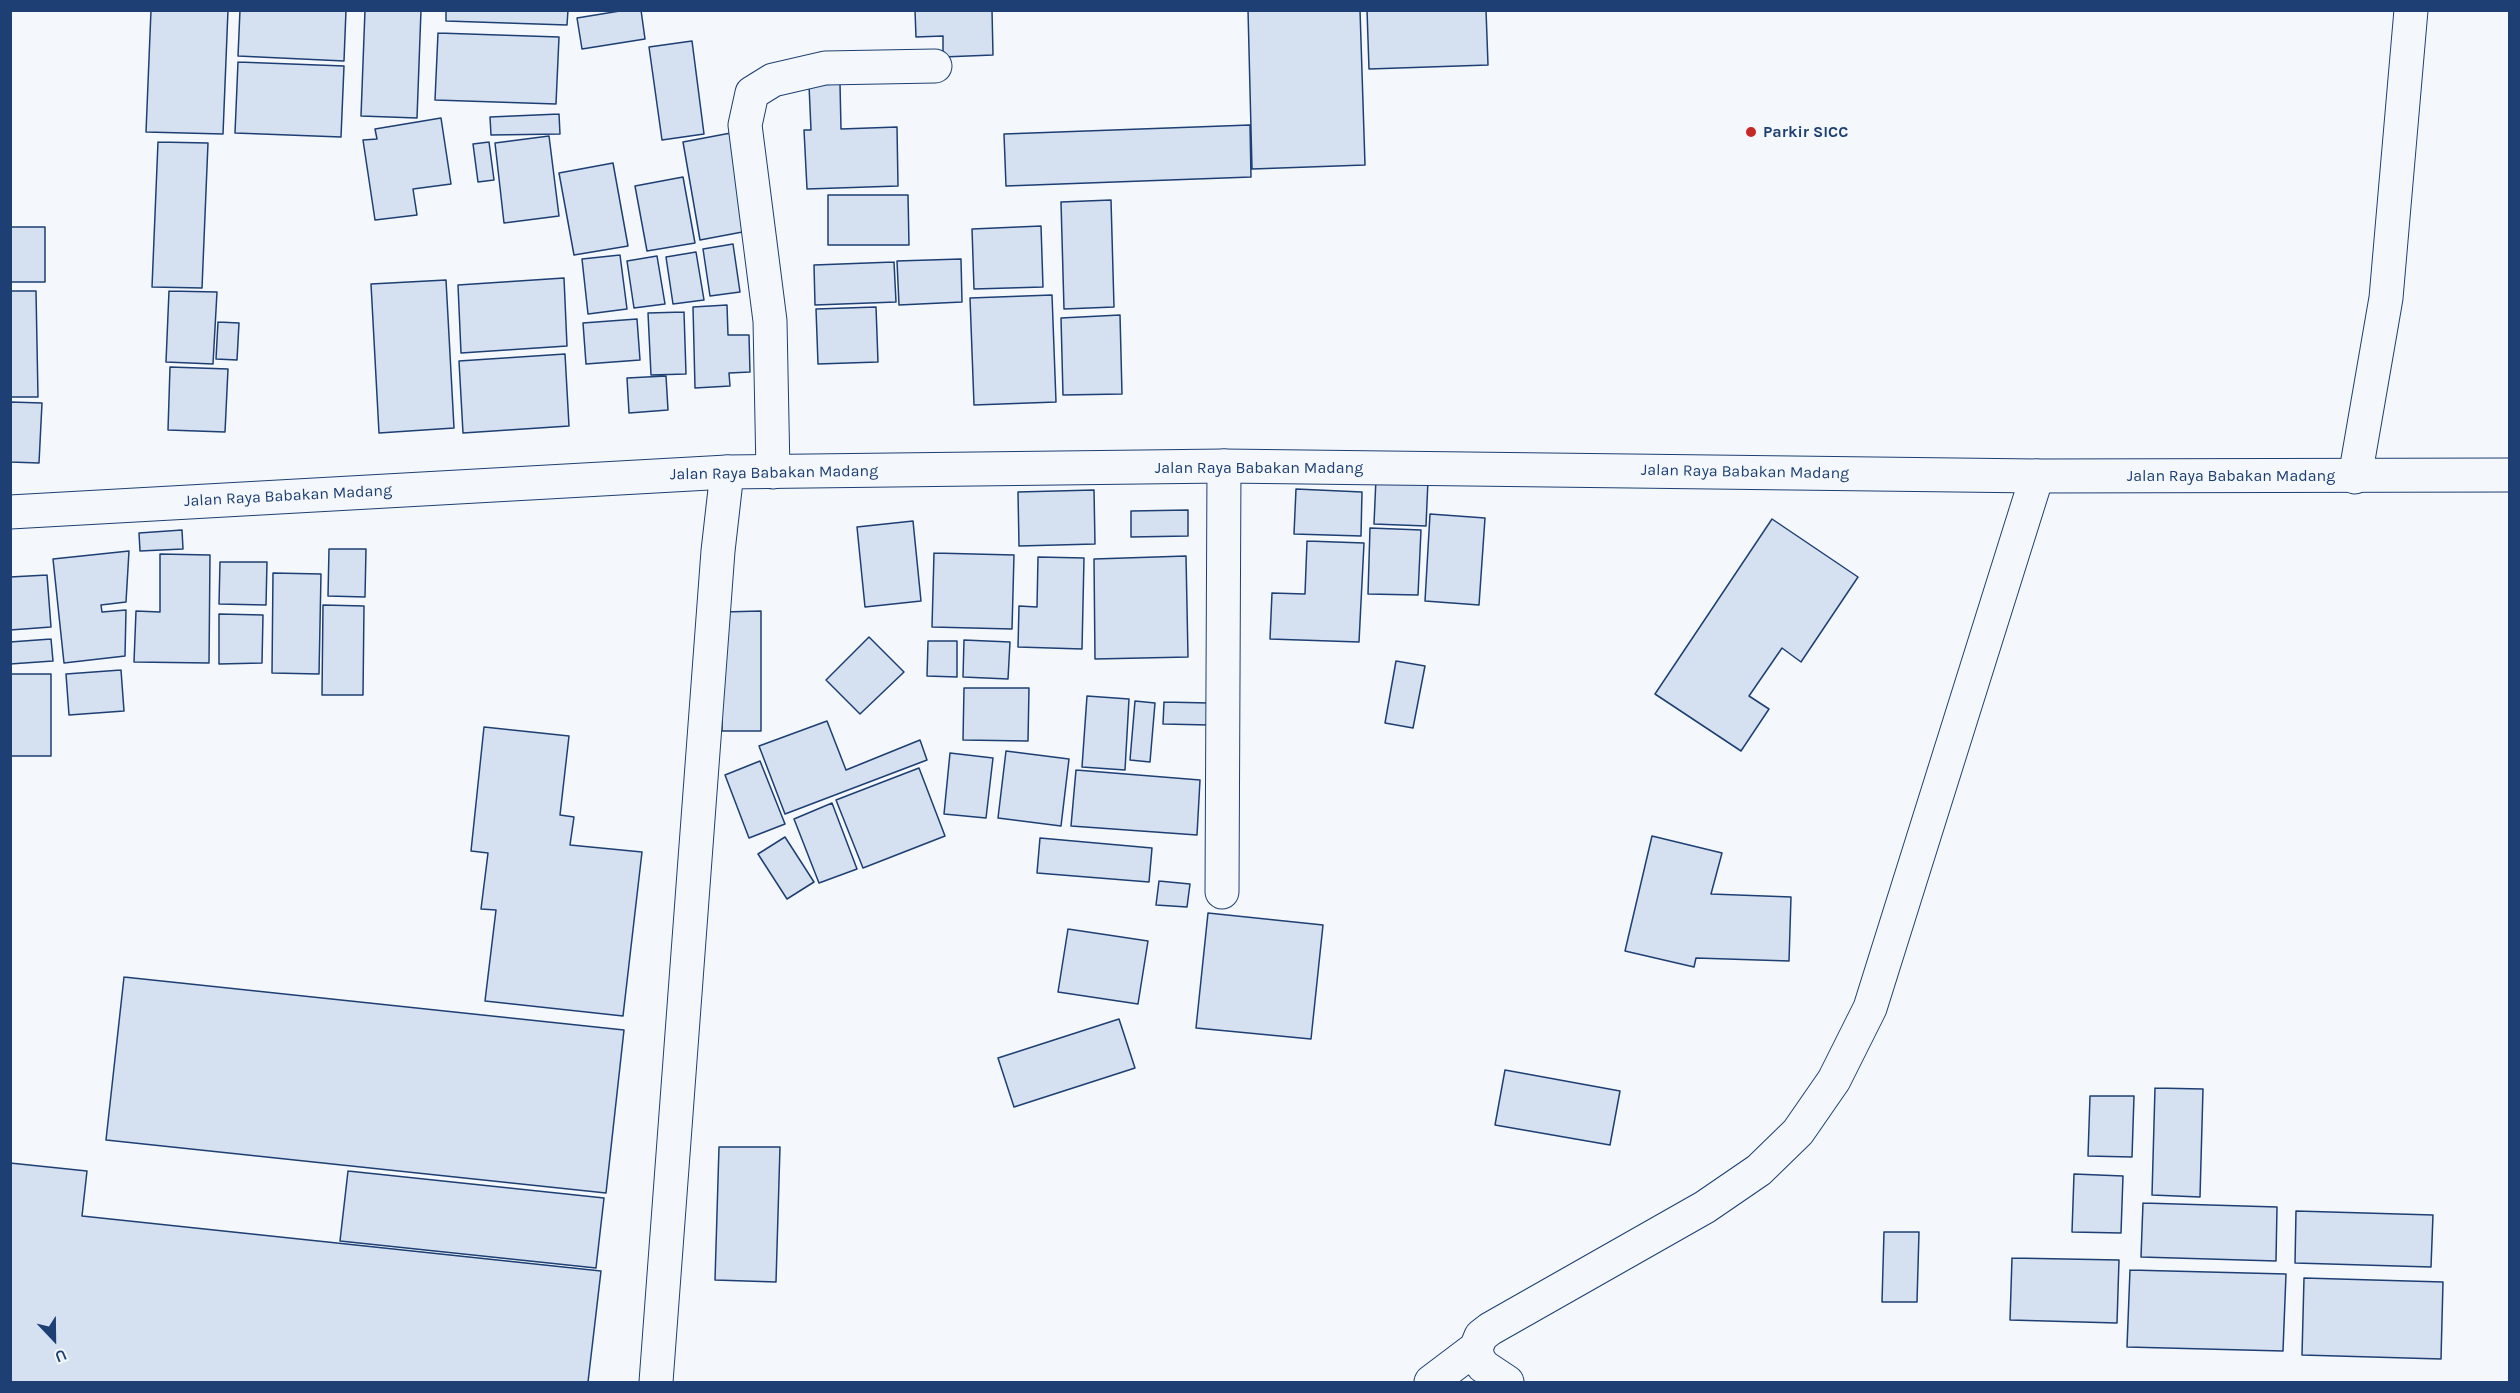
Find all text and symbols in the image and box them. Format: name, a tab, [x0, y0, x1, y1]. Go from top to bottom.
place label: Parkir SICC	[1763, 122, 1848, 142]
marker: Parkir SICC	[1744, 125, 1758, 139]
street label: Jalan Raya Babakan Madang	[1155, 458, 1363, 478]
street label: Jalan Raya Babakan Madang	[1641, 461, 1849, 483]
street label: Jalan Raya Babakan Madang	[670, 462, 878, 484]
street label: Jalan Raya Babakan Madang	[2127, 466, 2335, 486]
street label: Jalan Raya Babakan Madang	[183, 481, 393, 511]
north arrow	[24, 1309, 84, 1369]
text: U	[52, 1345, 70, 1367]

